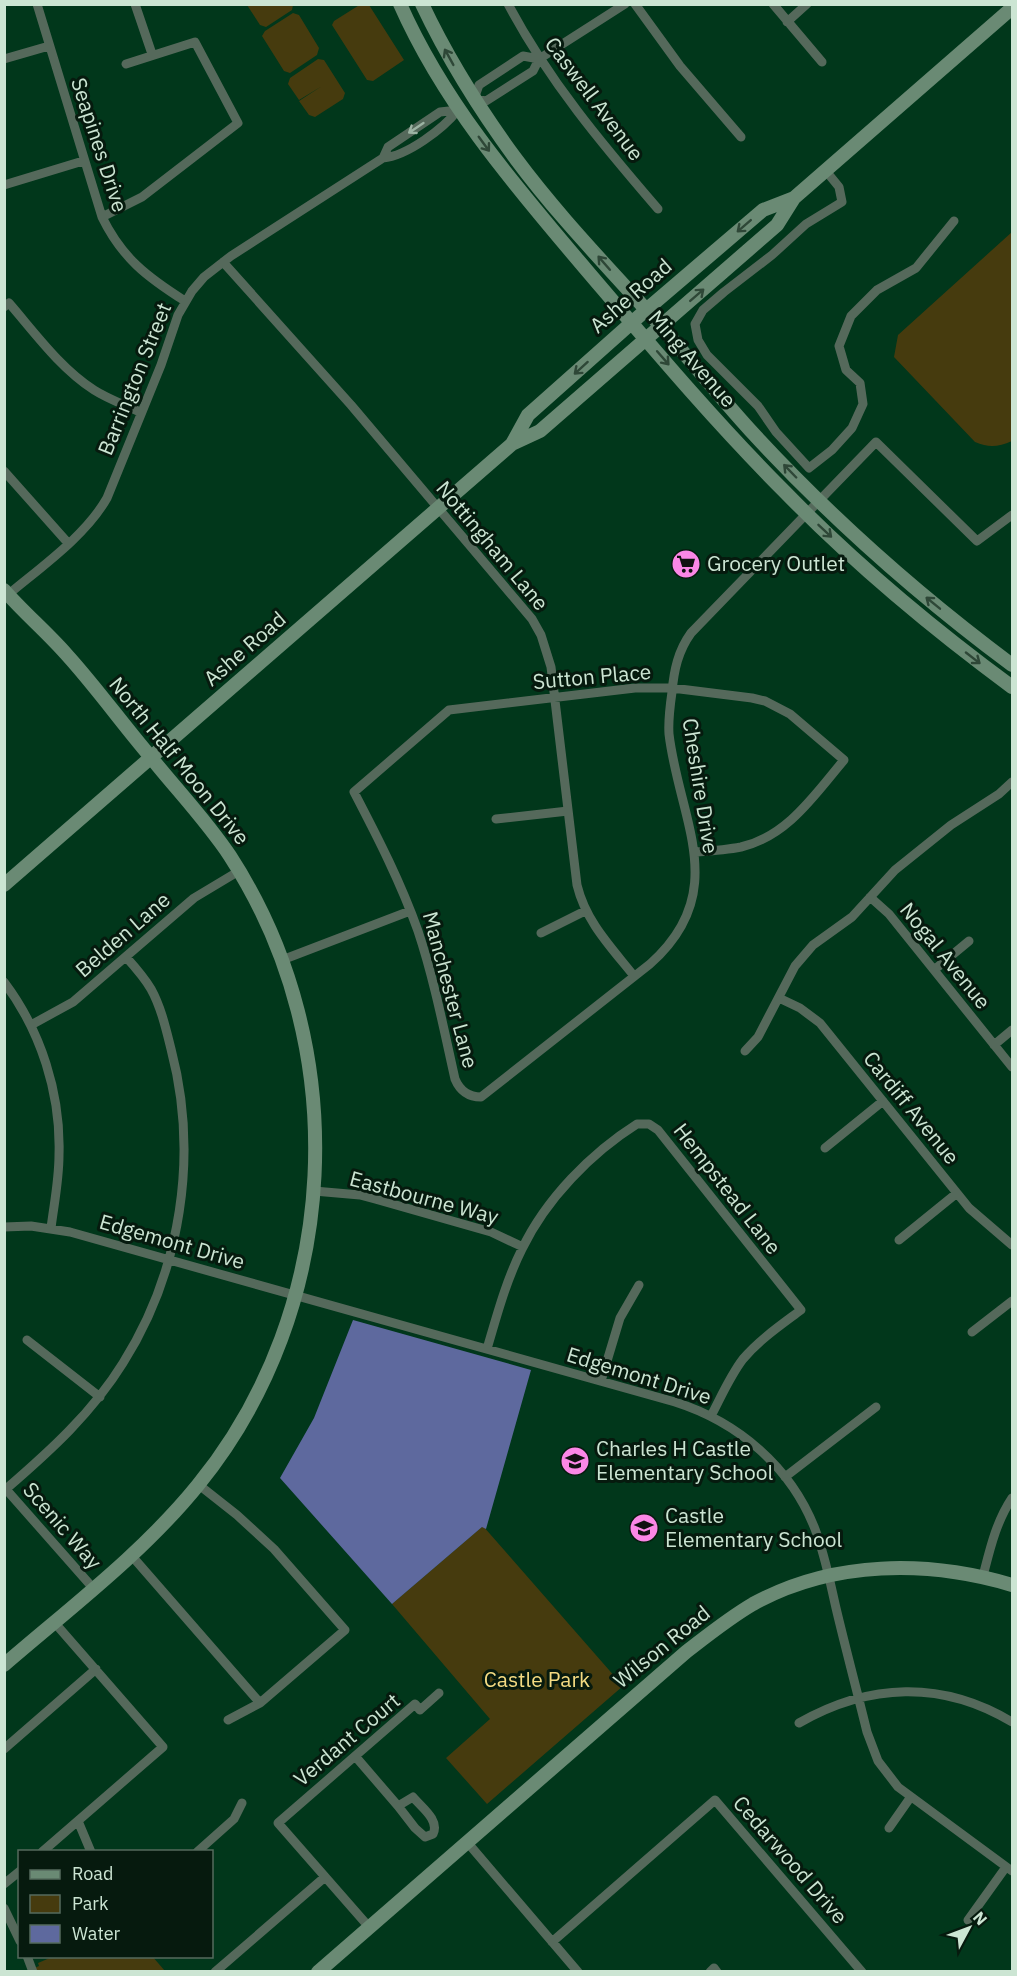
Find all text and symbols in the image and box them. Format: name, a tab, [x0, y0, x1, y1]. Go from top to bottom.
street label: Caswell Avenue	[539, 31, 651, 166]
one-way arrow	[443, 49, 454, 67]
street label: Seapines Drive	[65, 74, 135, 215]
one-way arrow	[409, 122, 425, 134]
one-way arrow	[478, 136, 490, 152]
one-way arrow	[737, 219, 752, 233]
street label: Ashe Road	[583, 252, 677, 339]
one-way arrow	[597, 256, 611, 271]
one-way arrow	[689, 288, 704, 302]
street label: Barrington Street	[91, 298, 177, 459]
street label: Ming Avenue	[643, 304, 743, 413]
one-way arrow	[656, 350, 670, 365]
one-way arrow	[574, 361, 589, 375]
one-way arrow	[783, 464, 797, 479]
street label: Nottingham Lane	[430, 475, 555, 616]
one-way arrow	[817, 524, 832, 538]
supermarket icon: Grocery Outlet	[670, 548, 702, 580]
place label: Grocery Outlet	[707, 549, 845, 577]
one-way arrow	[926, 597, 942, 610]
street label: Ashe Road	[197, 605, 291, 692]
one-way arrow	[965, 651, 981, 664]
street label: Sutton Place	[531, 657, 652, 695]
street label: North Half Moon Drive	[103, 671, 256, 850]
street label: Cheshire Drive	[676, 716, 726, 856]
street label: Belden Lane	[69, 885, 176, 983]
street label: Nogal Avenue	[894, 896, 997, 1015]
street label: Manchester Lane	[417, 908, 485, 1071]
street label: Cardiff Avenue	[857, 1045, 966, 1170]
street label: Hempstead Lane	[668, 1117, 788, 1260]
street label: Eastbourne Way	[347, 1164, 502, 1230]
street label: Edgemont Drive	[96, 1207, 248, 1275]
street label: Edgemont Drive	[564, 1340, 715, 1410]
place label: Charles H Castle Elementary School	[596, 1434, 773, 1486]
school or university icon: Charles H Castle Elementary School	[559, 1445, 591, 1477]
street label: Scenic Way	[17, 1476, 109, 1575]
place label: Castle Elementary School	[665, 1501, 842, 1553]
school or university icon: Castle Elementary School	[628, 1512, 660, 1544]
street label: Wilson Road	[607, 1599, 716, 1694]
park label: Castle Park	[484, 1665, 590, 1693]
street label: Verdant Court	[287, 1686, 405, 1792]
street label: Cedarwood Drive	[727, 1789, 854, 1929]
legend	[18, 1850, 213, 1958]
text: Road	[72, 1862, 113, 1885]
text: Park	[72, 1892, 109, 1915]
north arrow	[939, 1898, 999, 1958]
text: N	[969, 1907, 992, 1929]
text: Water	[72, 1922, 121, 1945]

